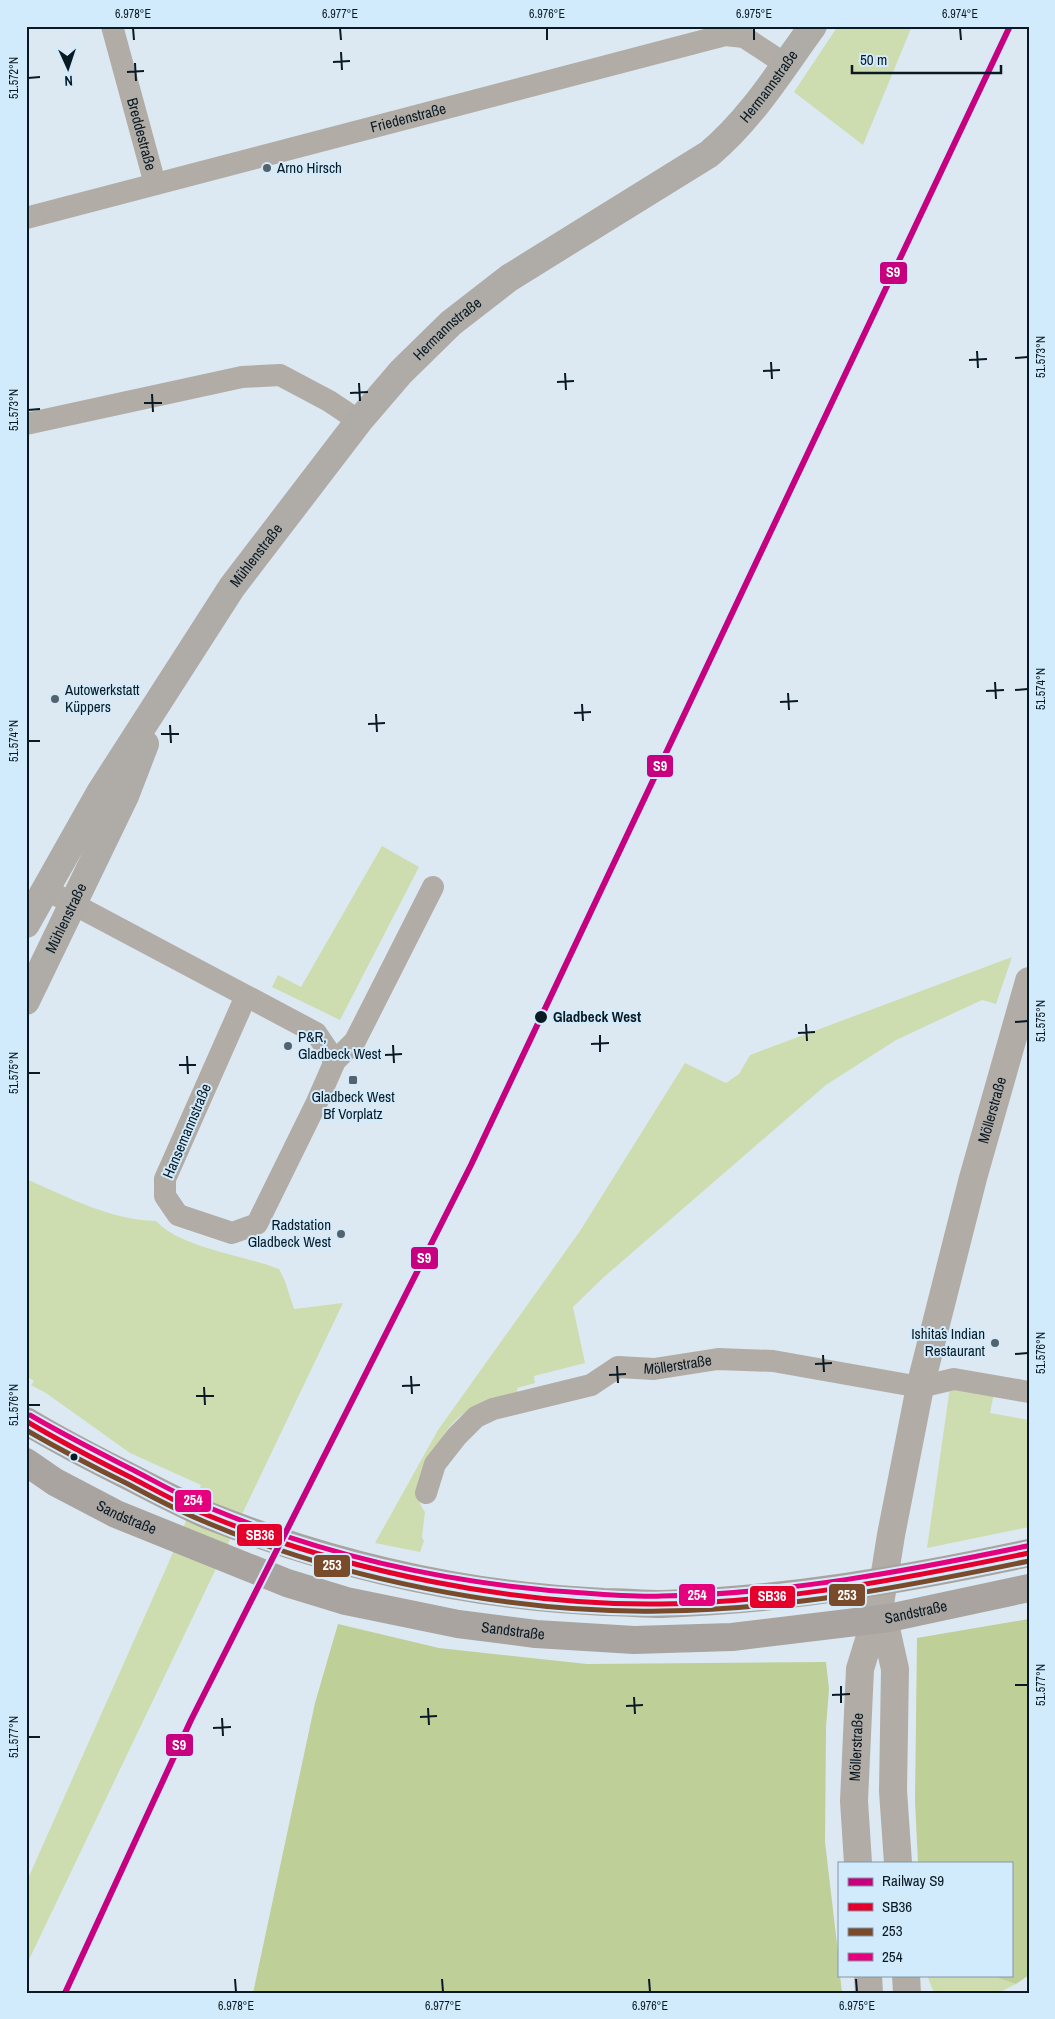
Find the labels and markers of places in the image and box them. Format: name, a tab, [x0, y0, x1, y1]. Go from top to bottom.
place label: Arno Hirsch	[276, 157, 342, 178]
marker: Arno Hirsch	[261, 162, 273, 174]
place label: Autowerkstatt Küppers	[64, 679, 140, 717]
marker: Autowerkstatt Küppers	[49, 693, 61, 705]
place label: Gladbeck West	[553, 1006, 641, 1027]
marker: Gladbeck West	[533, 1009, 549, 1025]
place label: P&R, Gladbeck West	[298, 1026, 382, 1064]
marker: P&R, Gladbeck West	[282, 1040, 294, 1052]
marker: Gladbeck West Bf Vorplatz	[347, 1074, 359, 1086]
place label: Gladbeck West Bf Vorplatz	[311, 1086, 395, 1124]
place label: Radstation Gladbeck West	[248, 1214, 332, 1252]
marker: Radstation Gladbeck West	[335, 1228, 347, 1240]
place label: Ishita´s Indian Restaurant	[911, 1323, 986, 1361]
marker: Ishita´s Indian Restaurant	[989, 1337, 1001, 1349]
unlabelled marker	[69, 1452, 79, 1462]

